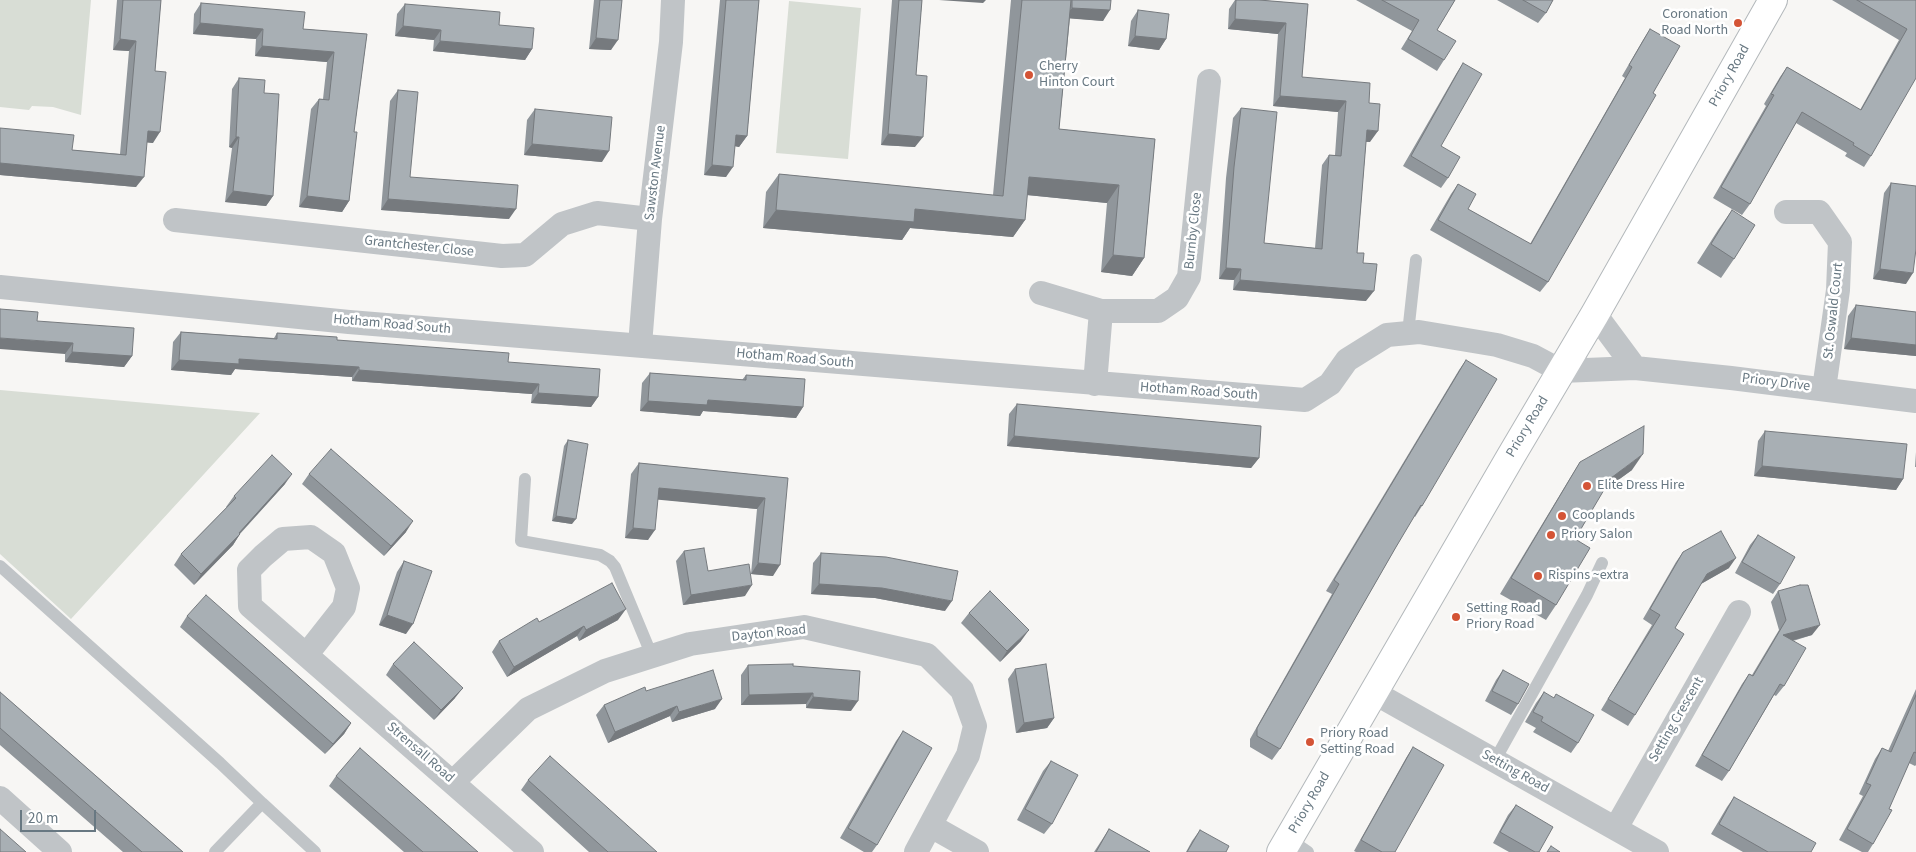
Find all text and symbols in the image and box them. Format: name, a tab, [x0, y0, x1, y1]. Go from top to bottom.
place label: Coronation Road North	[1661, 7, 1728, 40]
marker: Coronation Road North	[1732, 17, 1744, 29]
street label: Priory Road	[1706, 42, 1754, 110]
place label: Cherry Hinton Court	[1039, 59, 1115, 92]
marker: Cherry Hinton Court	[1023, 69, 1035, 81]
street label: Sawston Avenue	[642, 124, 670, 222]
street label: Burnby Close	[1182, 192, 1206, 270]
street label: Grantchester Close	[363, 233, 475, 261]
street label: St. Oswald Court	[1821, 262, 1847, 360]
street label: Hotham Road South	[332, 311, 452, 339]
street label: Hotham Road South	[735, 345, 855, 373]
street label: Priory Drive	[1741, 370, 1811, 396]
street label: Hotham Road South	[1139, 379, 1259, 405]
street label: Priory Road	[1503, 393, 1553, 461]
place label: Elite Dress Hire	[1597, 478, 1685, 494]
marker: Elite Dress Hire	[1581, 480, 1593, 492]
place label: Cooplands	[1572, 508, 1635, 524]
marker: Cooplands	[1556, 510, 1568, 522]
place label: Priory Salon	[1561, 527, 1633, 543]
marker: Priory Salon	[1545, 529, 1557, 541]
place label: Rispins ~extra	[1548, 568, 1629, 584]
marker: Rispins ~extra	[1532, 570, 1544, 582]
place label: Setting Road Priory Road	[1466, 601, 1540, 634]
marker: Setting Road Priory Road	[1450, 611, 1462, 623]
street label: Dayton Road	[731, 622, 807, 646]
street label: Setting Crescent	[1646, 675, 1708, 765]
street label: Strensall Road	[383, 719, 457, 787]
place label: Priory Road Setting Road	[1320, 726, 1394, 759]
marker: Priory Road Setting Road	[1304, 736, 1316, 748]
street label: Setting Road	[1478, 747, 1552, 797]
street label: Priory Road	[1286, 769, 1334, 837]
scale bar	[22, 800, 99, 832]
text: 20 m	[28, 808, 58, 829]

